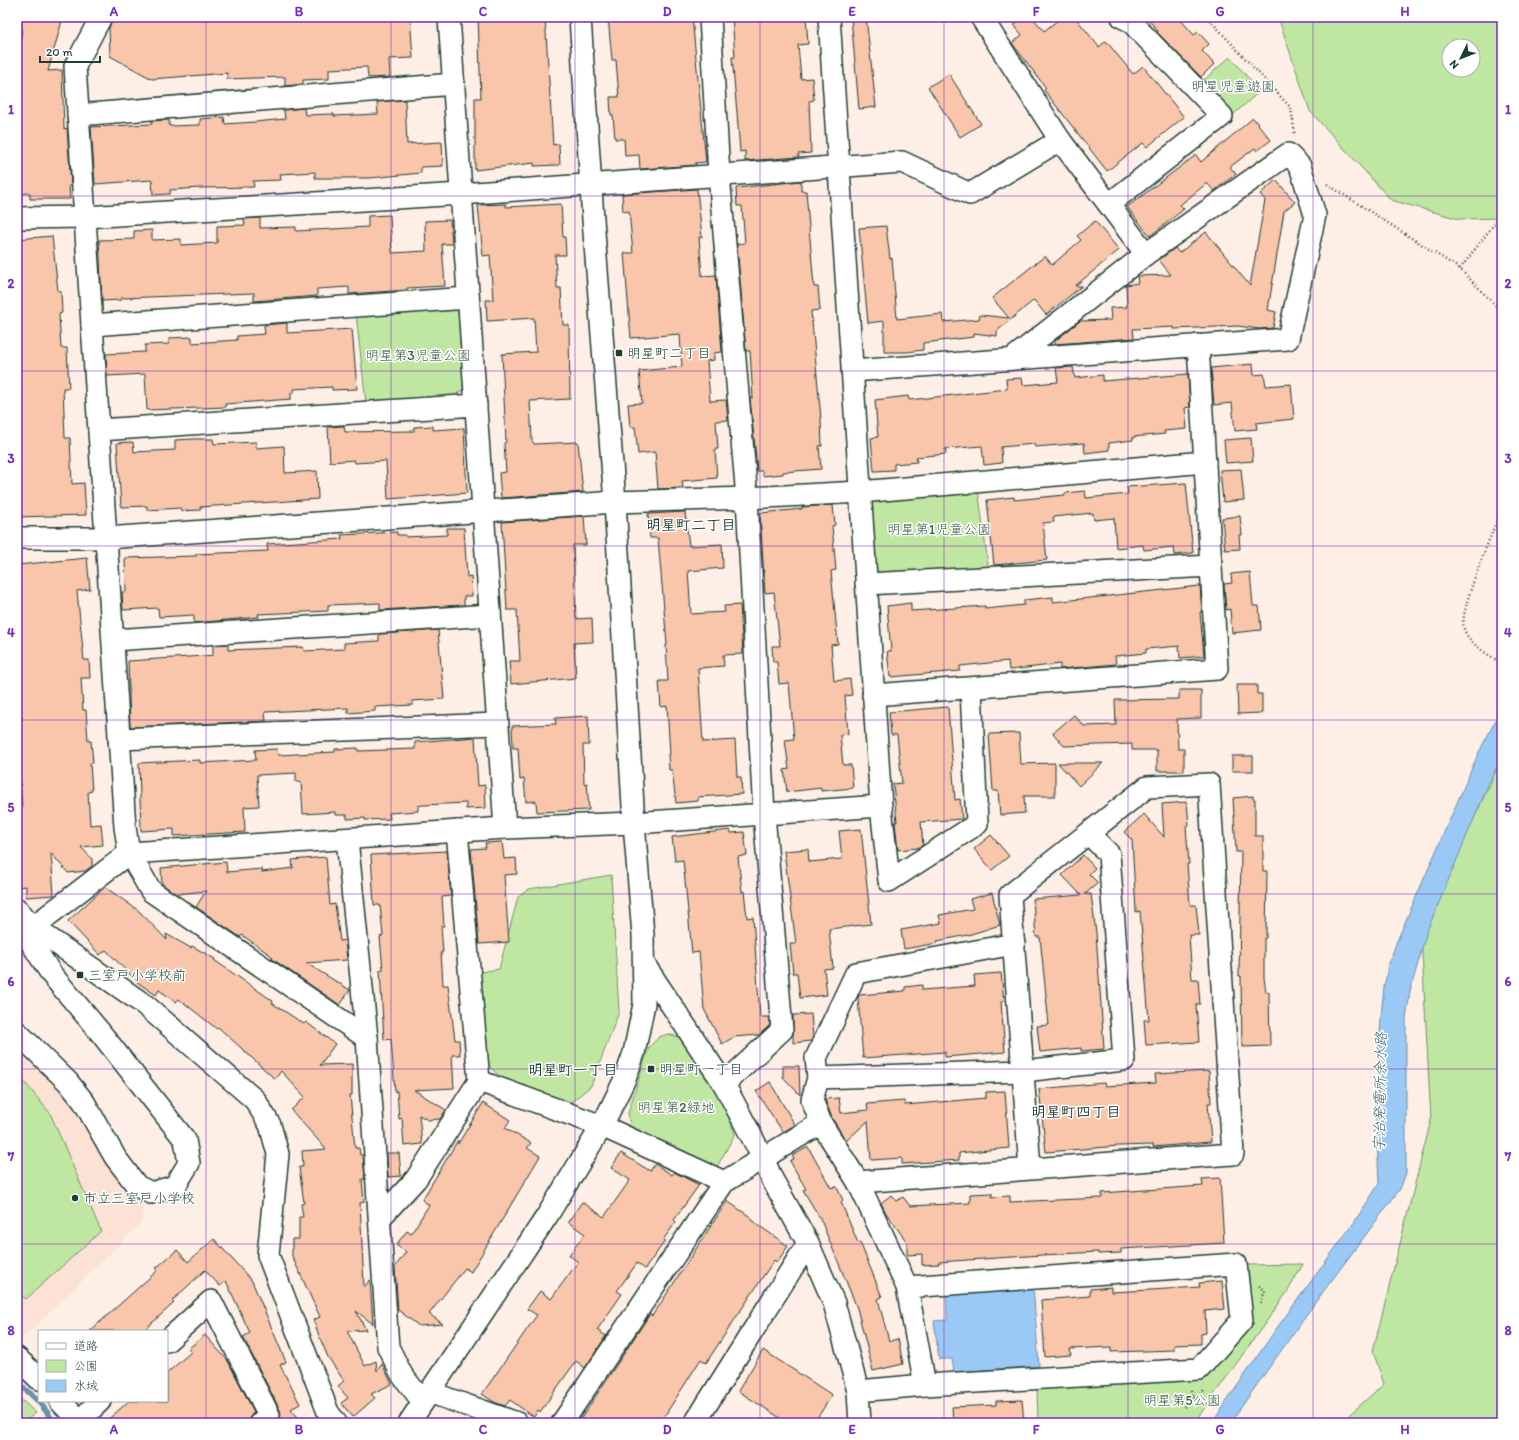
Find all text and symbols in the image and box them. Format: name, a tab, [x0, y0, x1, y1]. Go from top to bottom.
text: A	[109, 4, 119, 19]
text: B	[295, 4, 304, 19]
text: C	[479, 4, 488, 19]
text: D	[663, 4, 672, 19]
text: E	[848, 4, 856, 19]
text: F	[1033, 4, 1040, 19]
text: G	[1216, 4, 1225, 19]
text: H	[1401, 4, 1410, 19]
scale bar	[40, 38, 100, 64]
north arrow	[1441, 38, 1481, 78]
text: 20 m	[46, 45, 73, 59]
text: N	[1447, 57, 1461, 72]
park label: 明星児童遊園	[1191, 78, 1275, 95]
text: 1	[8, 102, 14, 117]
text: 1	[1505, 102, 1511, 117]
text: 2	[8, 276, 15, 291]
text: 2	[1505, 276, 1512, 291]
place label: 明星町二丁目	[627, 345, 711, 362]
park label: 明星第3児童公園	[365, 347, 471, 364]
marker: 明星町二丁目	[614, 348, 624, 358]
text: 3	[7, 451, 15, 466]
text: 3	[1504, 451, 1512, 466]
district label: 明星町二丁目	[646, 516, 736, 534]
park label: 明星第1児童公園	[887, 521, 991, 538]
text: 4	[7, 625, 15, 640]
text: 4	[1504, 625, 1512, 640]
text: 5	[8, 800, 15, 815]
text: 5	[1505, 800, 1512, 815]
place label: 三室戸小学校前	[88, 967, 186, 984]
marker: 三室戸小学校前	[75, 970, 85, 980]
text: 6	[8, 974, 15, 989]
text: 6	[1505, 974, 1512, 989]
water label: 宇治発電所余水路	[1370, 1031, 1390, 1152]
district label: 明星町一丁目	[528, 1061, 618, 1079]
place label: 明星町一丁目	[659, 1061, 743, 1078]
marker: 明星町一丁目	[646, 1064, 656, 1074]
park label: 明星第2緑地	[637, 1099, 715, 1116]
district label: 明星町四丁目	[1031, 1103, 1121, 1121]
text: 7	[7, 1149, 15, 1164]
text: 7	[1504, 1149, 1512, 1164]
place label: 市立三室戸小学校	[83, 1190, 195, 1207]
marker: 市立三室戸小学校	[70, 1193, 80, 1203]
text: 8	[7, 1323, 15, 1338]
text: 8	[1504, 1323, 1512, 1338]
legend	[38, 1330, 168, 1402]
text: 道路	[74, 1339, 98, 1353]
text: 公園	[74, 1359, 98, 1373]
text: 水域	[74, 1379, 98, 1393]
park label: 明星第5公園	[1143, 1392, 1221, 1409]
text: A	[109, 1422, 119, 1437]
text: B	[295, 1422, 304, 1437]
text: C	[479, 1422, 488, 1437]
text: D	[663, 1422, 672, 1437]
text: E	[848, 1422, 856, 1437]
text: F	[1033, 1422, 1040, 1437]
text: G	[1216, 1422, 1225, 1437]
text: H	[1401, 1422, 1410, 1437]

